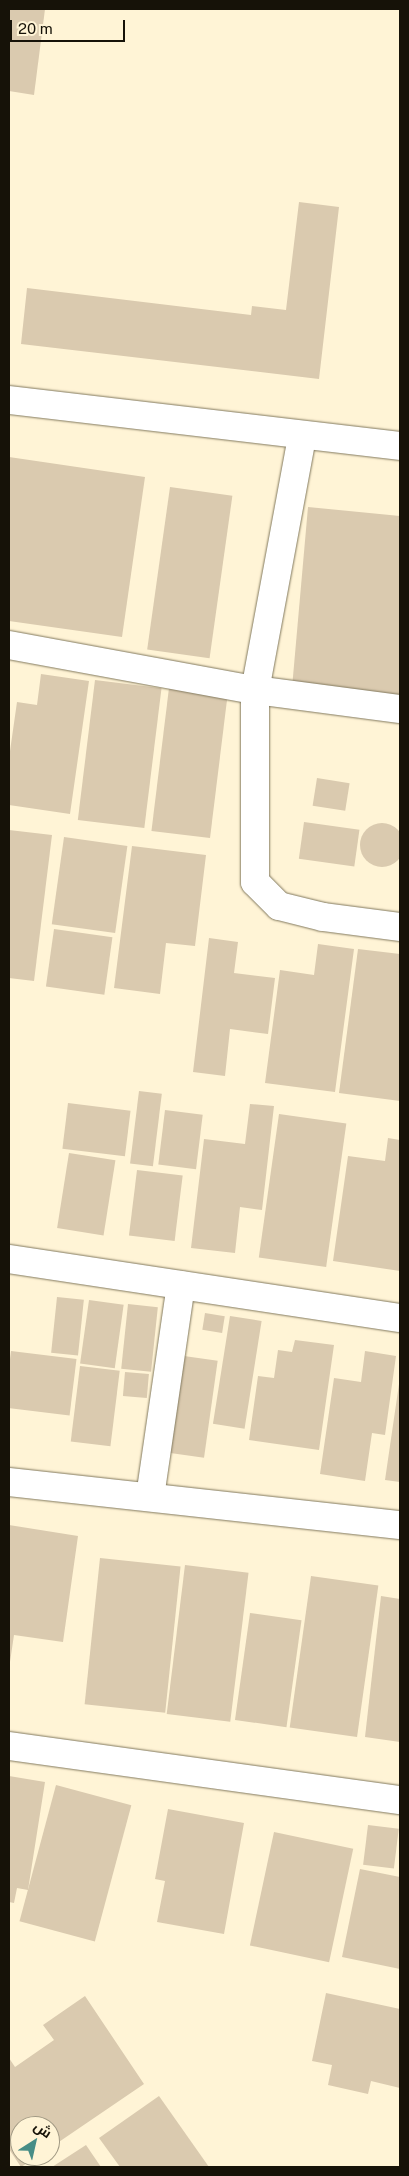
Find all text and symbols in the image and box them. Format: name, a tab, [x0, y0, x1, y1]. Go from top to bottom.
scale bar	[12, 10, 128, 42]
text: 20 m	[18, 20, 53, 37]
north arrow	[10, 2116, 60, 2166]
text: ش	[31, 2118, 55, 2141]

